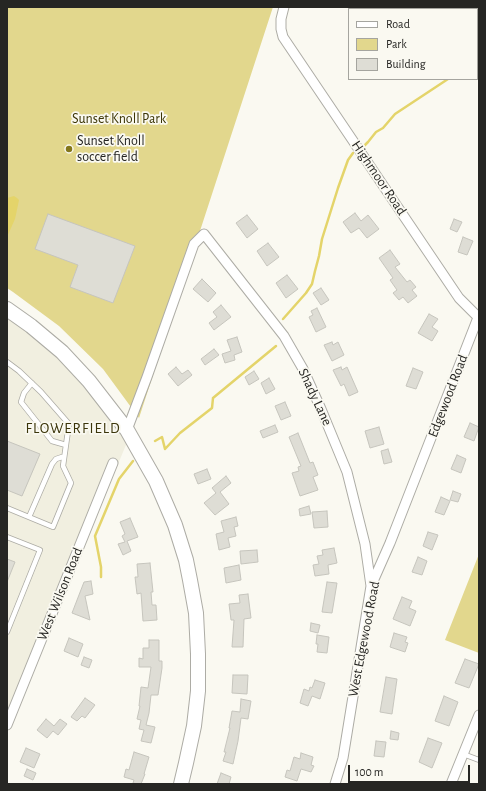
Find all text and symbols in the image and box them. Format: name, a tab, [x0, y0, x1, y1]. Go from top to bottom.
legend	[348, 8, 478, 80]
text: Road	[386, 18, 410, 30]
text: Park	[386, 38, 407, 50]
text: Building	[386, 58, 426, 70]
park label: Sunset Knoll Park	[72, 111, 166, 127]
place label: Sunset Knoll soccer field	[77, 133, 145, 166]
street label: Highmoor Road	[348, 137, 410, 219]
marker: Sunset Knoll soccer field	[64, 144, 74, 154]
street label: Edgewood Road	[425, 352, 471, 440]
street label: Shady Lane	[294, 366, 336, 428]
district label: FLOWERFIELD	[25, 419, 121, 437]
street label: West Wilson Road	[34, 545, 86, 643]
street label: West Edgewood Road	[345, 580, 383, 698]
scale bar	[350, 757, 472, 783]
text: 100 m	[355, 766, 383, 778]

